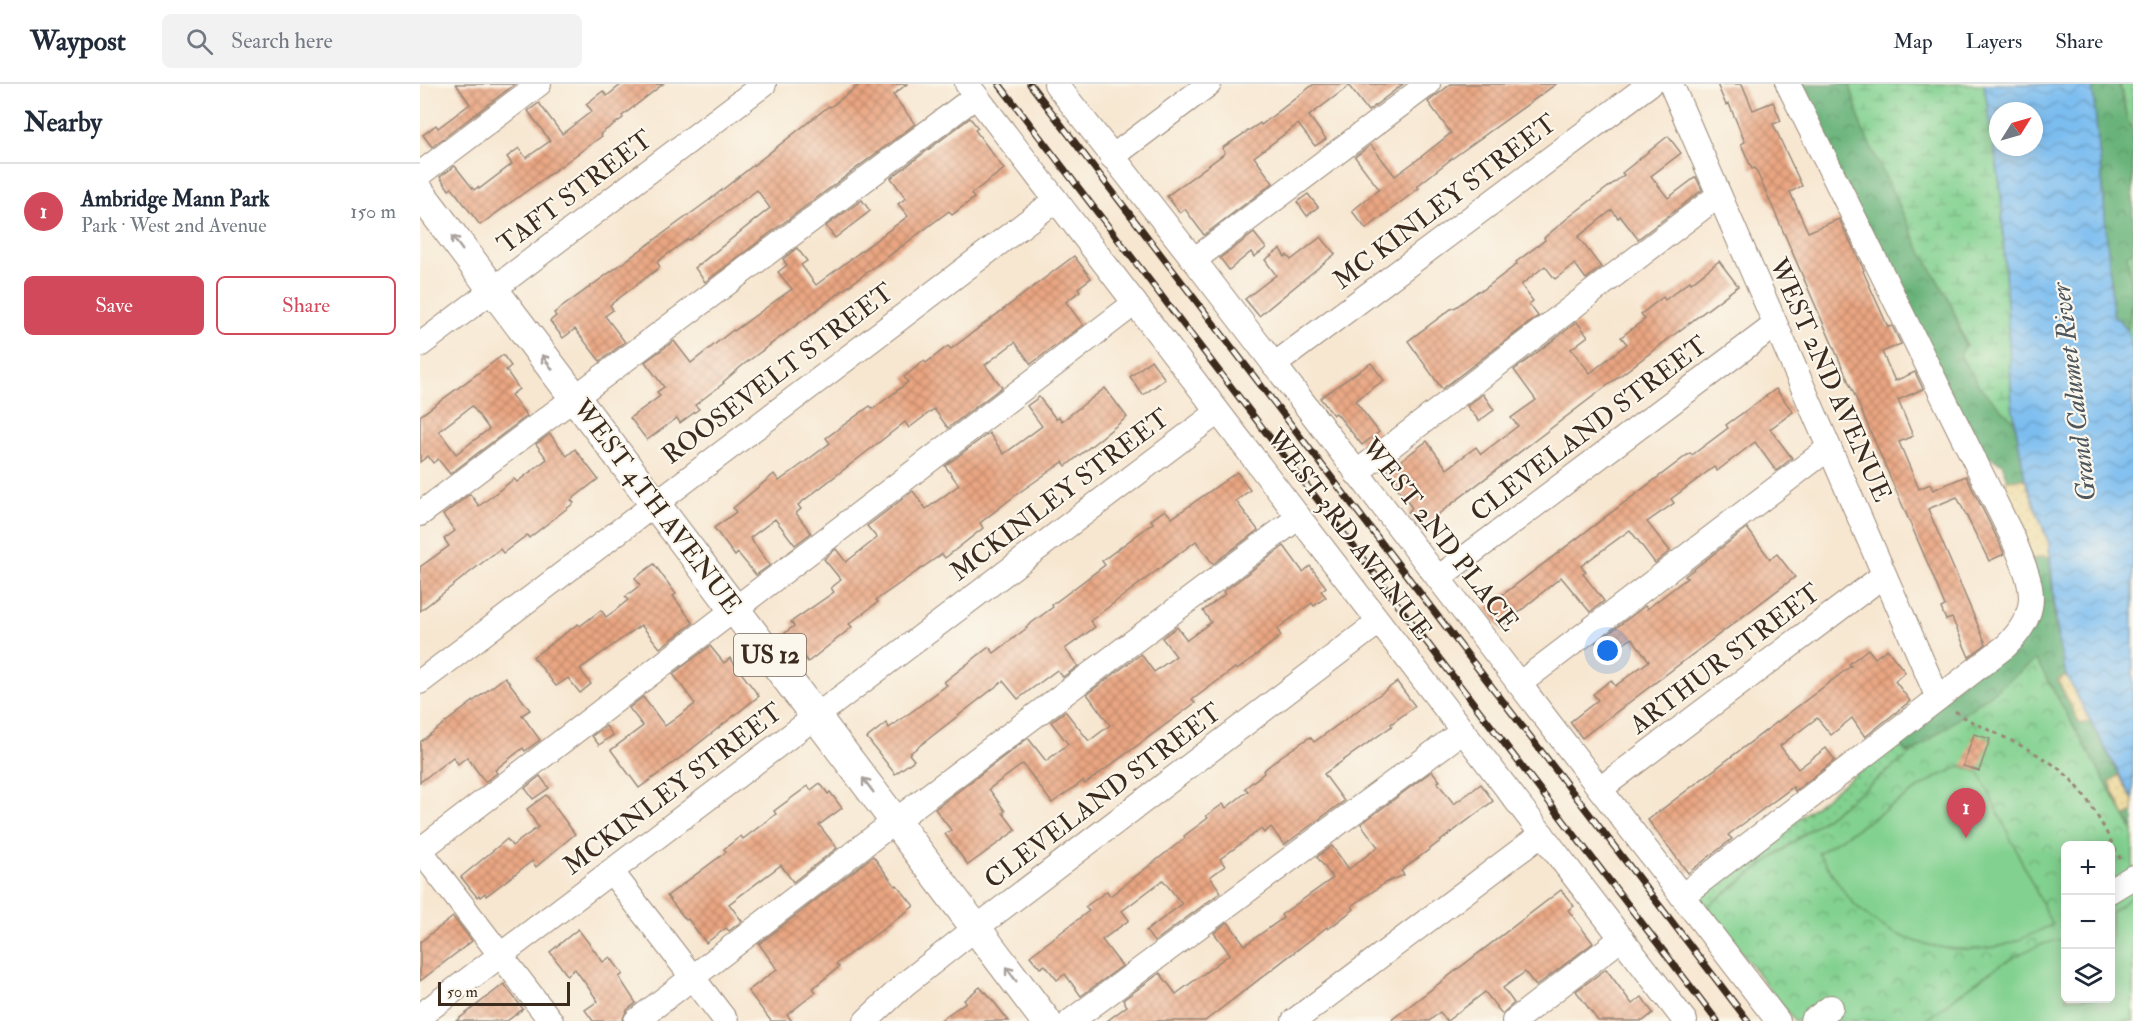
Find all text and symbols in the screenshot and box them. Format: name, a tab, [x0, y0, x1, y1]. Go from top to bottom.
search box	[162, 14, 582, 68]
text: Waypost	[30, 24, 126, 59]
icon: search	[183, 25, 216, 58]
text: Search here	[231, 27, 333, 55]
text: Map	[1893, 28, 1933, 55]
text: Layers	[1966, 28, 2022, 55]
text: Share	[2055, 28, 2103, 55]
north arrow	[1989, 102, 2043, 156]
text: Nearby	[24, 107, 102, 139]
street label: MC KINLEY STREET	[1327, 108, 1563, 296]
street label: TAFT STREET	[491, 123, 659, 261]
text: Ambridge Mann Park	[81, 185, 270, 213]
text: 1	[40, 199, 47, 224]
text: 150 m	[350, 199, 396, 224]
text: Park · West 2nd Avenue	[81, 213, 267, 238]
one-way arrow	[451, 236, 464, 252]
street label: WEST 2ND AVENUE	[1761, 252, 1898, 507]
button: Save	[24, 276, 204, 335]
button: Share	[216, 276, 396, 335]
street label: ROOSEVELT STREET	[656, 277, 900, 471]
water label: Grand Calumet River	[2044, 279, 2104, 503]
street label: CLEVELAND STREET	[1464, 329, 1714, 529]
one-way arrow	[541, 354, 554, 370]
street label: WEST 4TH AVENUE	[565, 393, 748, 621]
street label: MCKINLEY STREET	[944, 402, 1176, 588]
street label: WEST 3RD AVENUE	[1259, 423, 1439, 647]
street label: WEST 2ND PLACE	[1354, 431, 1525, 638]
street label: ARTHUR STREET	[1623, 577, 1827, 742]
road number: US 12	[734, 634, 806, 676]
your location	[1593, 636, 1622, 665]
street label: MCKINLEY STREET	[557, 696, 789, 882]
street label: CLEVELAND STREET	[978, 696, 1228, 896]
one-way arrow	[862, 778, 874, 794]
pin: 1	[1946, 788, 1986, 838]
map controls	[2061, 841, 2115, 1003]
button: +	[2061, 841, 2115, 895]
button: −	[2061, 895, 2115, 949]
button: layers	[2061, 949, 2115, 1003]
one-way arrow	[1005, 967, 1017, 983]
scale bar	[438, 979, 570, 1006]
text: 50 m	[447, 982, 478, 1002]

